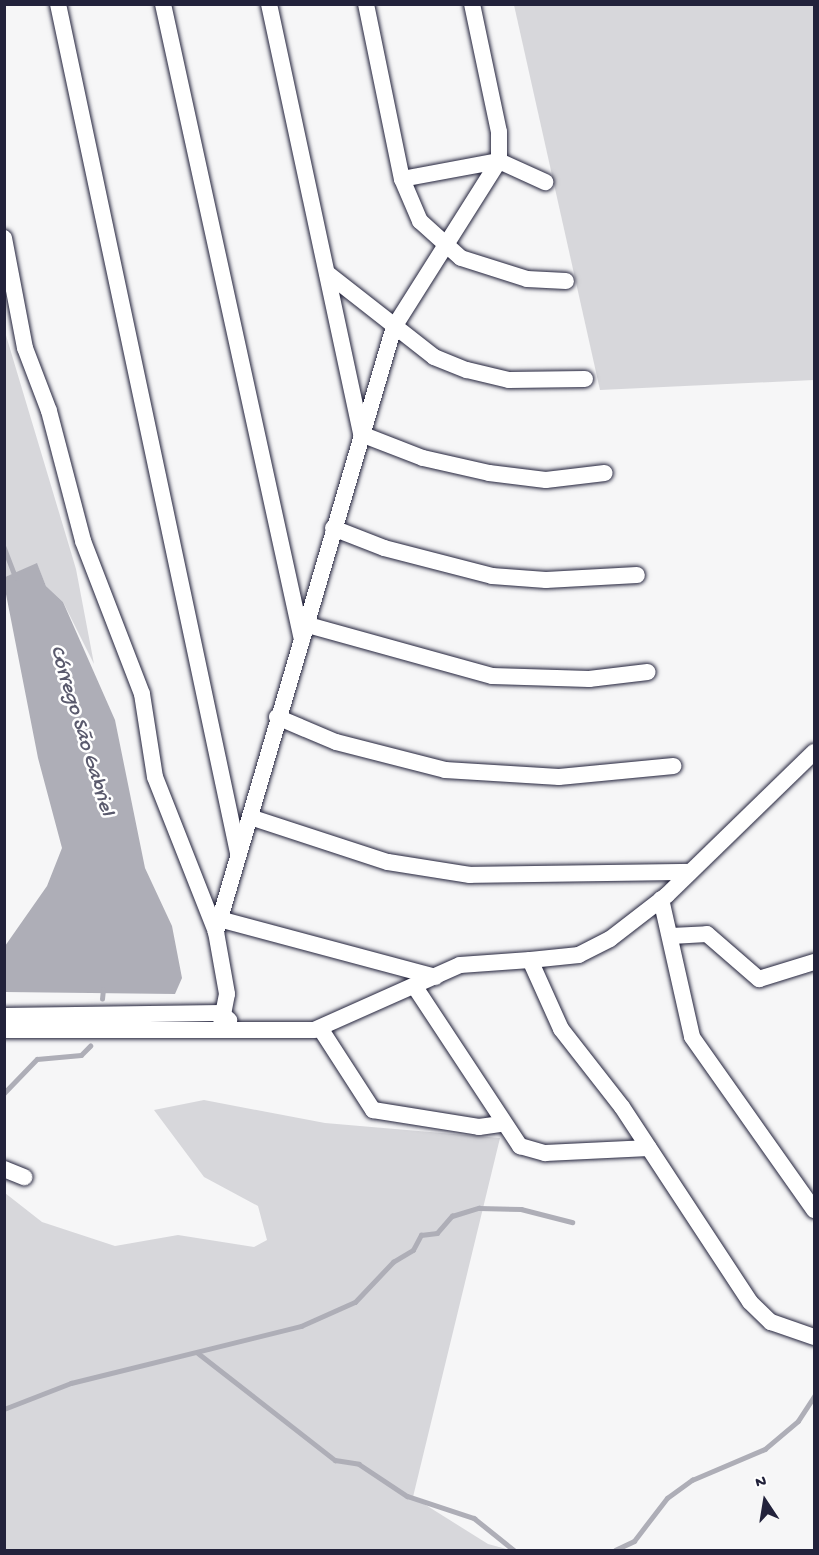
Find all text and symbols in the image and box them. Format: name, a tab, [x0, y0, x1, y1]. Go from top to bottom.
water label: Córrego São Gabriel	[42, 643, 118, 819]
north arrow	[735, 1471, 795, 1531]
text: N	[754, 1473, 768, 1493]

